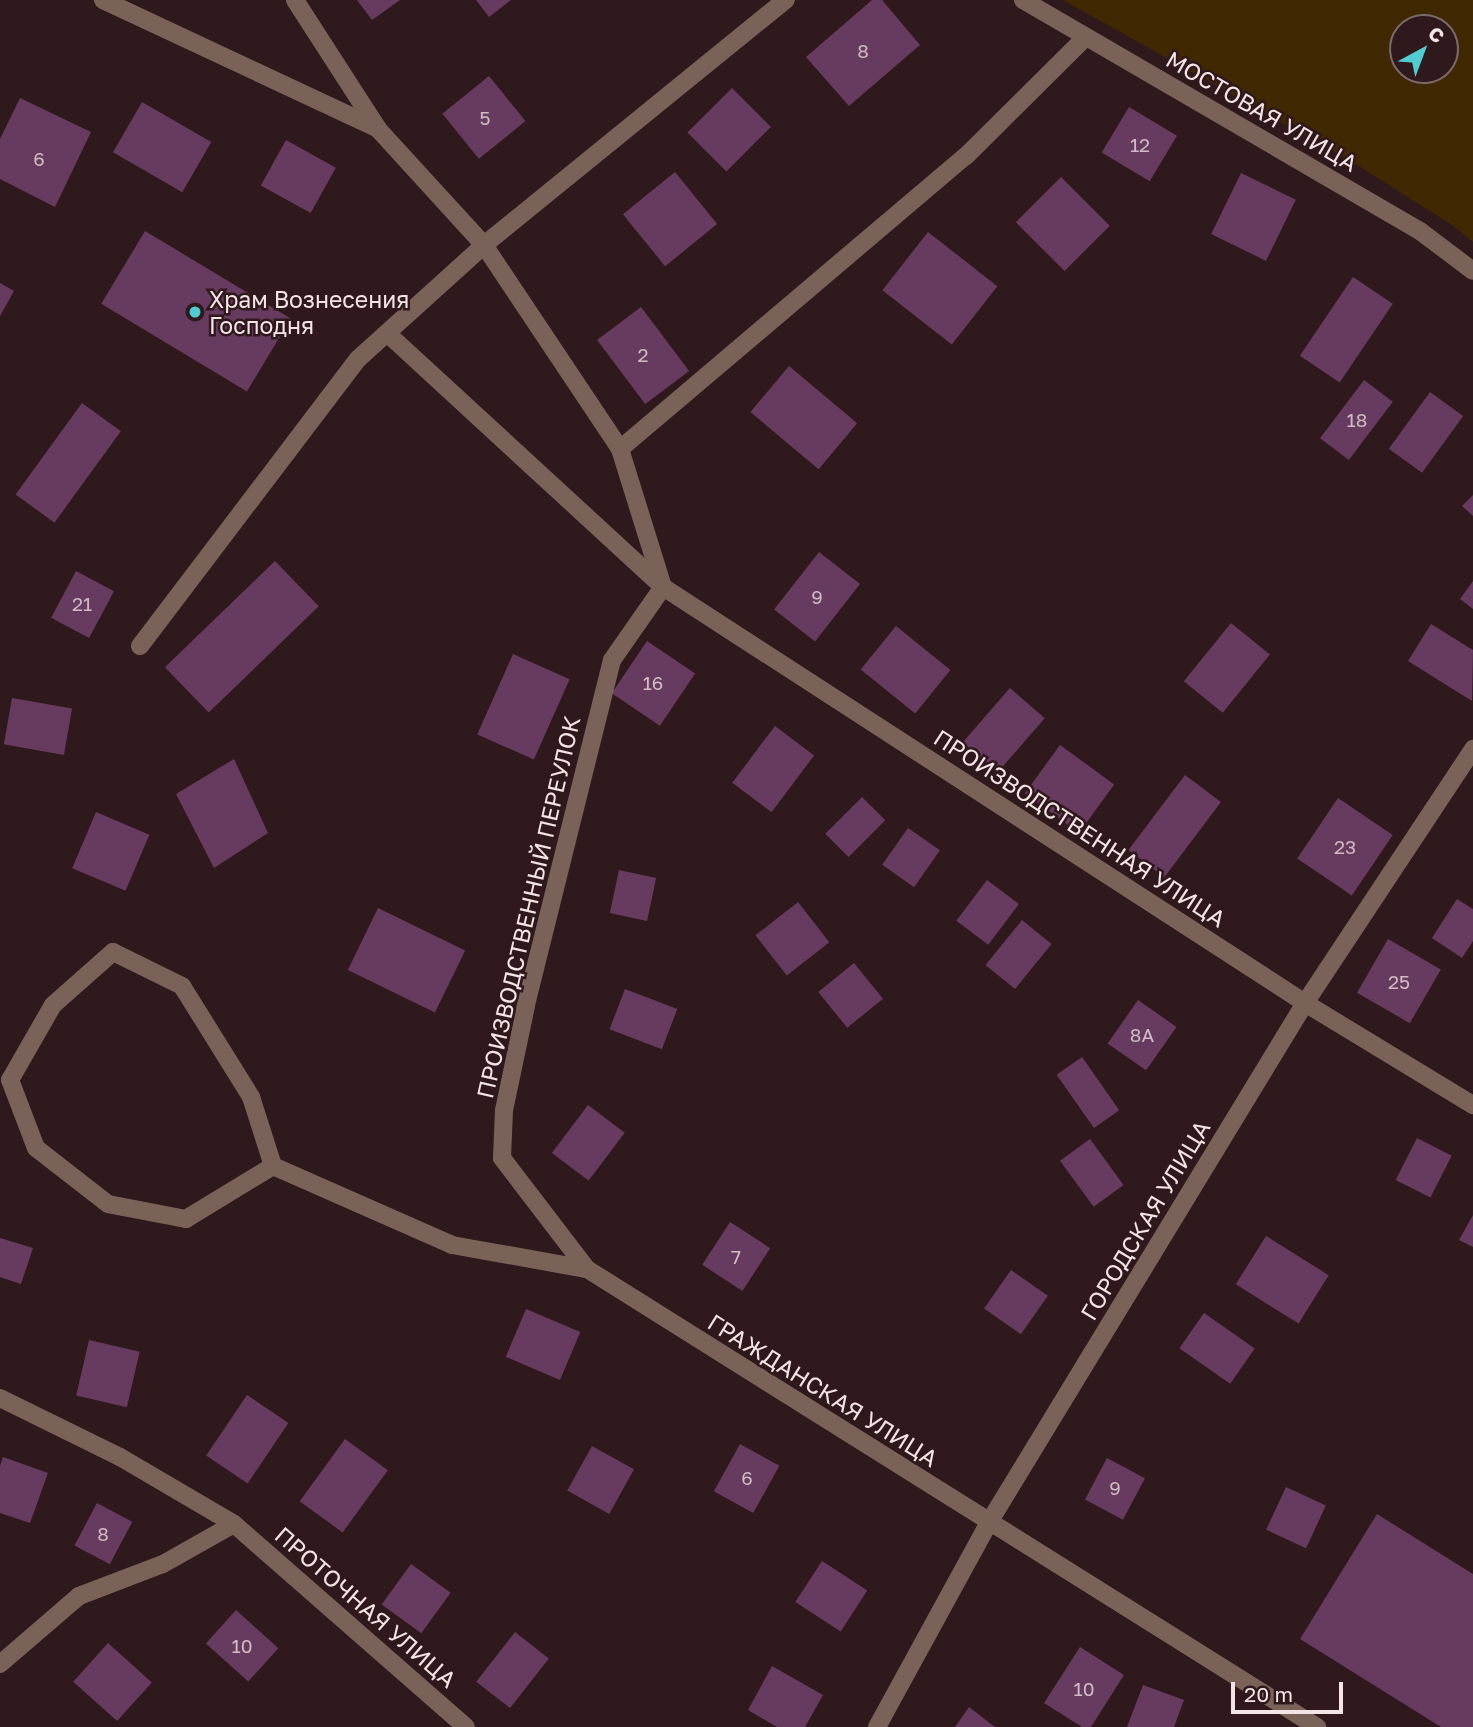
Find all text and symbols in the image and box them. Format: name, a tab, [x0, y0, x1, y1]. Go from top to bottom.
north arrow	[1389, 14, 1459, 84]
text: С	[1424, 21, 1449, 47]
house number: 8	[857, 40, 869, 62]
street label: МОСТОВАЯ УЛИЦА	[1161, 45, 1363, 177]
house number: 5	[479, 107, 491, 129]
house number: 12	[1130, 134, 1150, 156]
house number: 6	[33, 148, 45, 170]
place label: Храм Вознесения Господня	[209, 285, 409, 339]
marker: Храм Вознесения Господня	[187, 304, 203, 320]
house number: 2	[637, 344, 649, 366]
house number: 18	[1347, 409, 1367, 431]
house number: 9	[811, 586, 823, 608]
house number: 21	[72, 593, 92, 615]
house number: 16	[643, 672, 663, 694]
street label: ПРОИЗВОДСТВЕННЫЙ ПЕРЕУЛОК	[471, 713, 585, 1101]
street label: ПРОИЗВОДСТВЕННАЯ УЛИЦА	[929, 723, 1231, 933]
house number: 23	[1334, 836, 1356, 858]
house number: 25	[1388, 971, 1410, 993]
house number: 8А	[1130, 1024, 1154, 1046]
street label: ГОРОДСКАЯ УЛИЦА	[1074, 1115, 1216, 1325]
house number: 7	[731, 1246, 741, 1268]
street label: ГРАЖДАНСКАЯ УЛИЦА	[703, 1308, 943, 1472]
house number: 6	[741, 1467, 753, 1489]
house number: 9	[1109, 1477, 1121, 1499]
street label: ПРОТОЧНАЯ УЛИЦА	[270, 1521, 462, 1693]
house number: 8	[97, 1523, 109, 1545]
house number: 10	[232, 1635, 252, 1657]
scale bar	[1235, 1668, 1347, 1712]
house number: 10	[1074, 1678, 1094, 1700]
text: 20 m	[1244, 1681, 1293, 1707]

